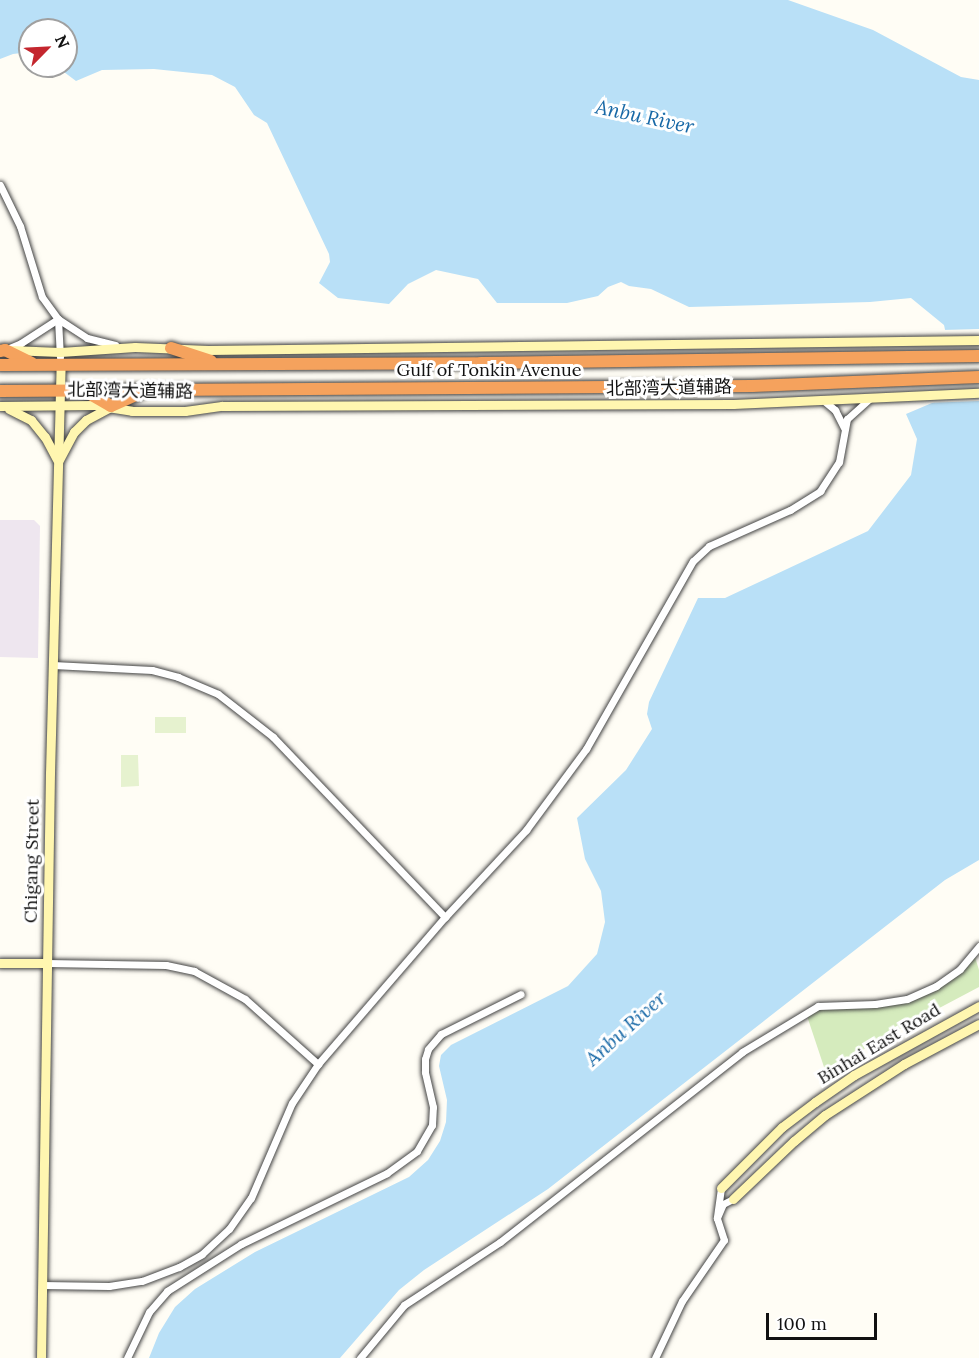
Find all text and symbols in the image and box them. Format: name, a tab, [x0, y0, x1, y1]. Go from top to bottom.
north arrow	[18, 18, 78, 78]
text: N	[51, 32, 74, 51]
water label: Anbu River	[593, 94, 697, 138]
street label: Gulf of Tonkin Avenue	[397, 359, 581, 381]
street label: 北部湾大道辅路	[606, 376, 732, 400]
street label: 北部湾大道辅路	[67, 379, 193, 403]
street label: Chigang Street	[20, 799, 44, 923]
water label: Anbu River	[580, 986, 670, 1070]
street label: Binhai East Road	[814, 999, 944, 1089]
scale bar	[769, 1301, 880, 1339]
text: 100 m	[777, 1312, 827, 1335]

